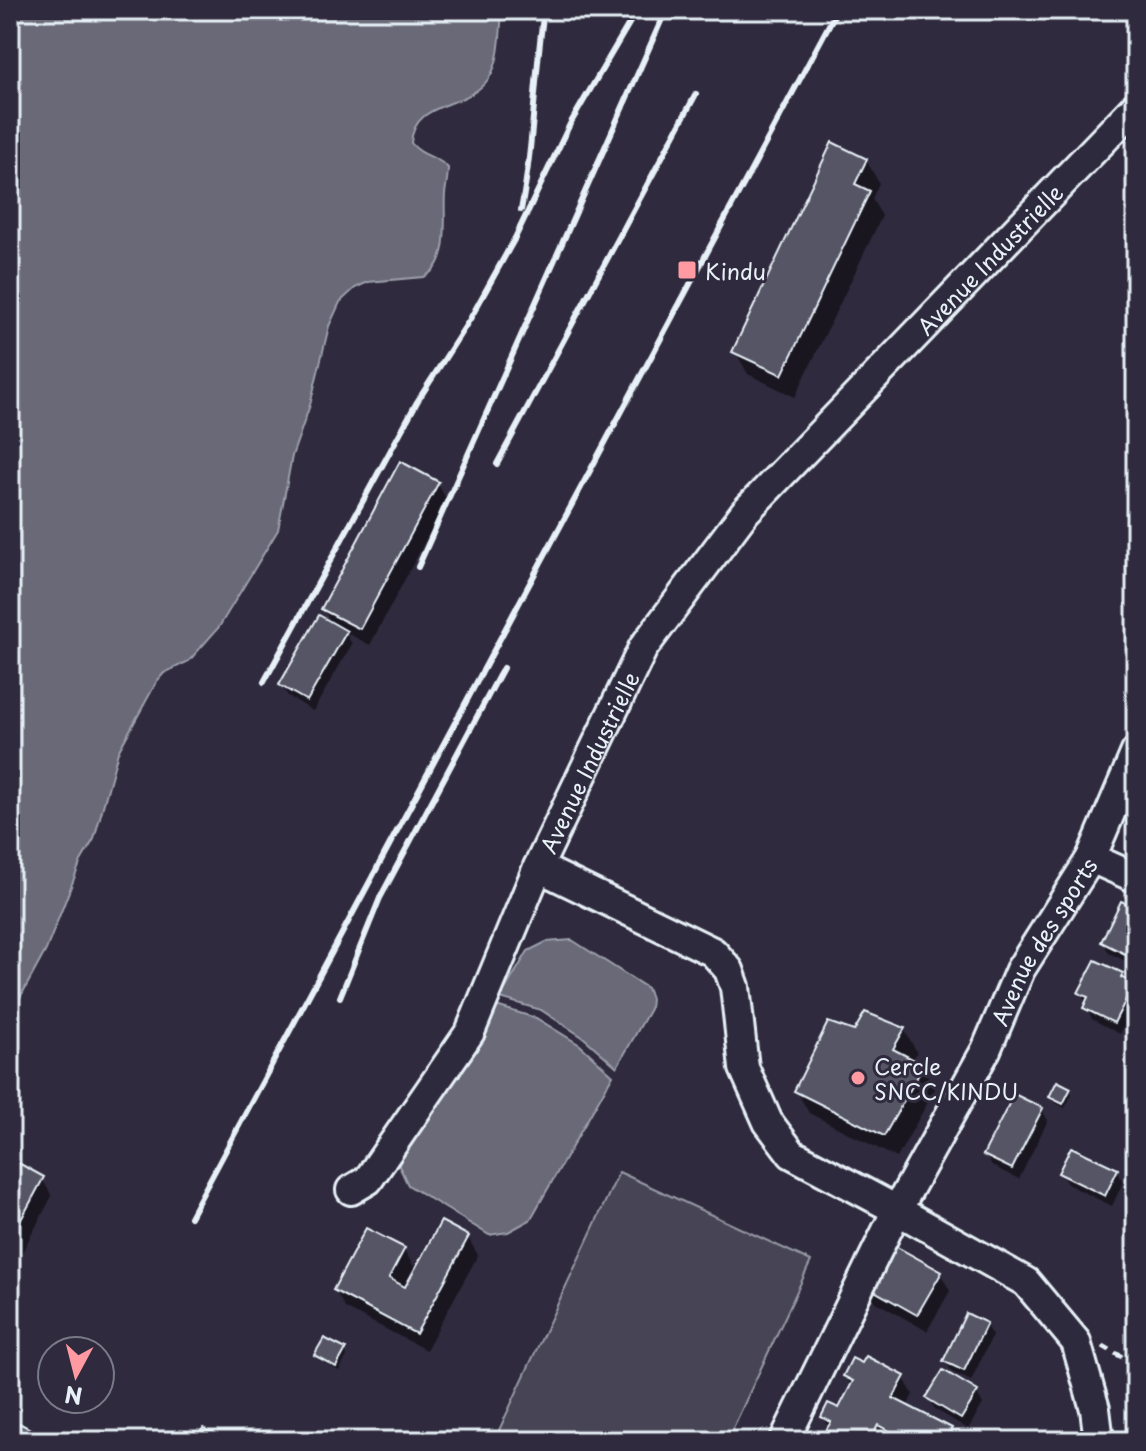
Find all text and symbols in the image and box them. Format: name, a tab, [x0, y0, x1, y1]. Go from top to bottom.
street label: Avenue Industrielle	[908, 176, 1070, 341]
place label: Kindu	[705, 254, 766, 287]
marker: Kindu	[676, 259, 698, 281]
street label: Avenue Industrielle	[531, 665, 646, 858]
street label: Avenue des sports	[982, 851, 1104, 1030]
place label: Cercle SNCC/KINDU	[874, 1049, 1018, 1107]
marker: Cercle SNCC/KINDU	[849, 1069, 867, 1087]
north arrow	[36, 1335, 116, 1415]
text: N	[63, 1379, 84, 1414]

